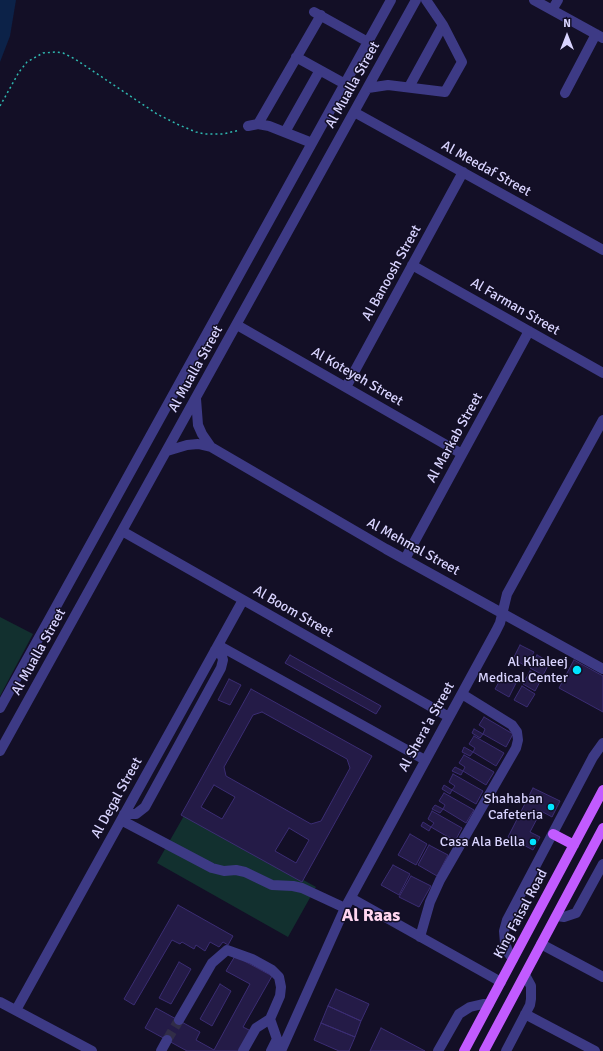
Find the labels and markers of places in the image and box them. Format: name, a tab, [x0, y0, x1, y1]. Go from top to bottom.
place label: Al Khaleej Medical Center	[478, 654, 568, 686]
marker: Al Khaleej Medical Center	[571, 664, 583, 676]
place label: Shahaban Cafeteria	[484, 791, 543, 824]
marker: Shahaban Cafeteria	[546, 802, 556, 812]
place label: Casa Ala Bella	[440, 834, 525, 850]
marker: Casa Ala Bella	[528, 837, 538, 847]

